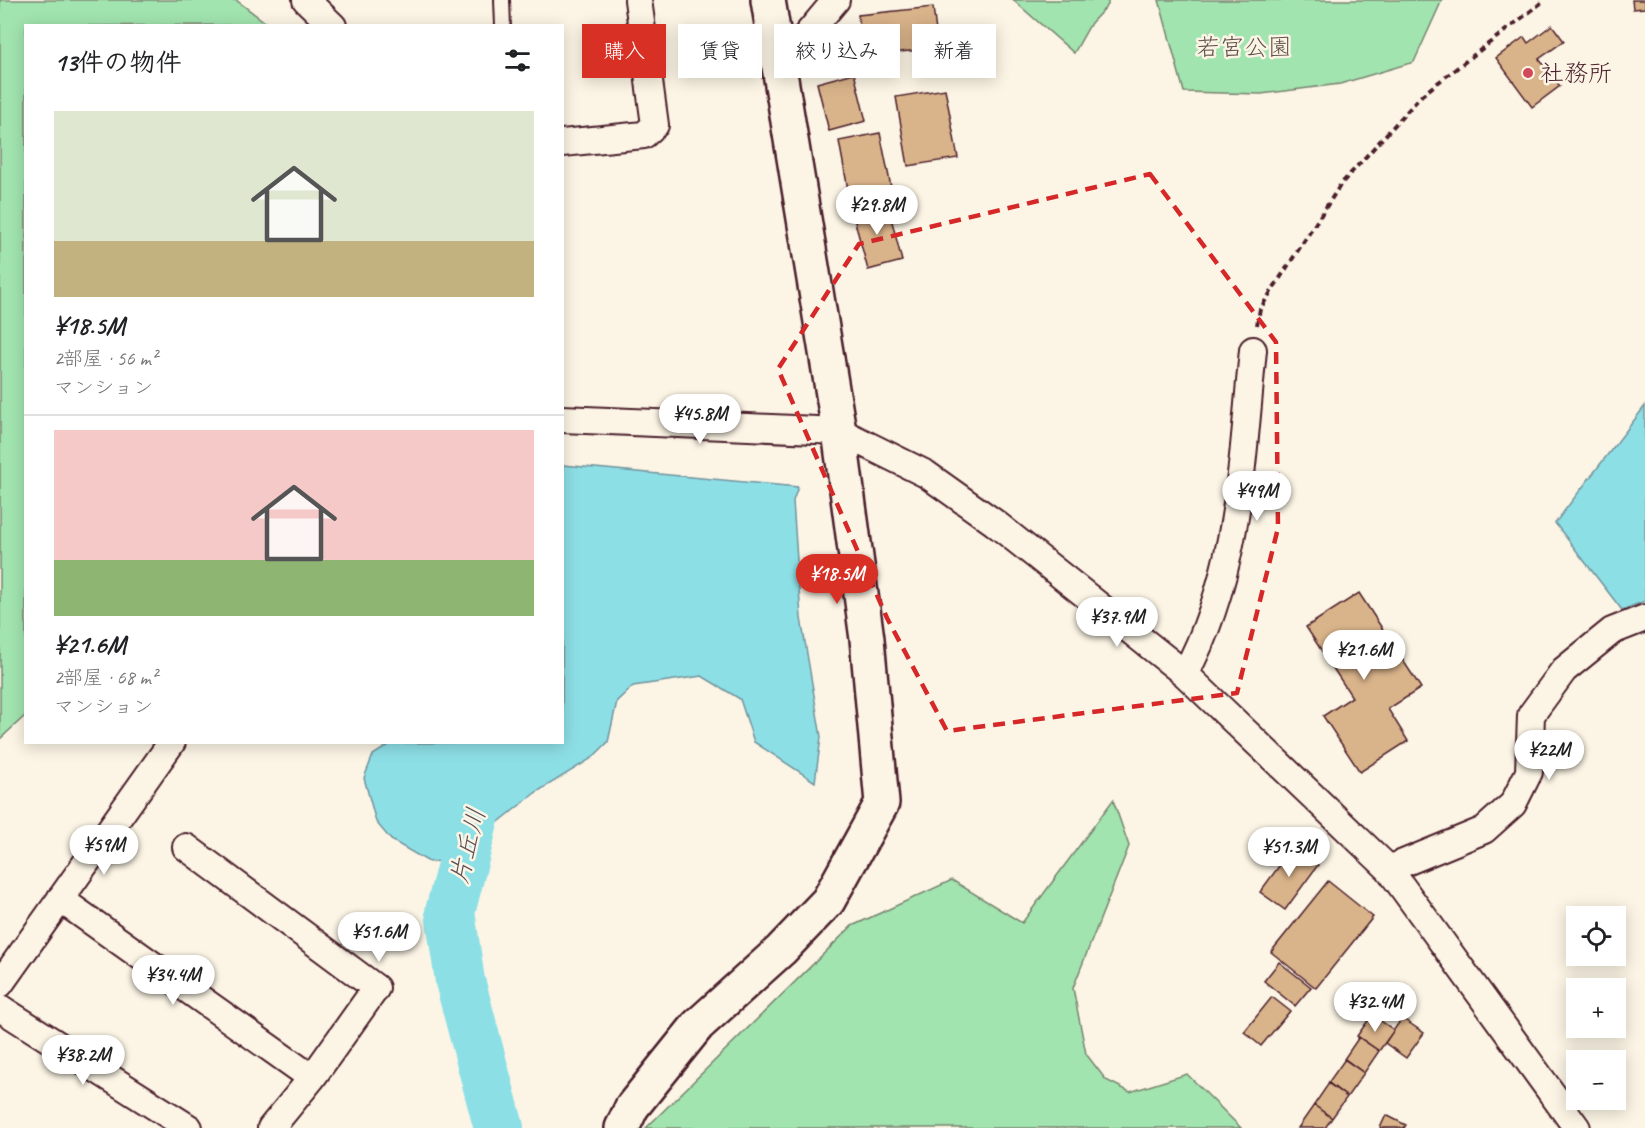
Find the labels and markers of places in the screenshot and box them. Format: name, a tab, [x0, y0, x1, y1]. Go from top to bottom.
place label: 社務所	[1540, 58, 1612, 88]
marker: 社務所	[1521, 66, 1535, 80]
pin: ¥29.8M	[828, 185, 926, 236]
pin: ¥45.8M	[651, 394, 749, 445]
pin: ¥49M	[1221, 471, 1293, 522]
pin: ¥18.5M	[788, 554, 886, 605]
pin: ¥37.9M	[1068, 597, 1166, 648]
pin: ¥21.6M	[1315, 630, 1413, 681]
pin: ¥22M	[1513, 730, 1585, 781]
pin: ¥59M	[68, 825, 140, 876]
pin: ¥51.3M	[1240, 827, 1338, 878]
pin: ¥51.6M	[330, 912, 428, 963]
pin: ¥34.4M	[124, 955, 222, 1006]
pin: ¥32.4M	[1326, 982, 1424, 1033]
pin: ¥38.2M	[34, 1035, 132, 1086]

